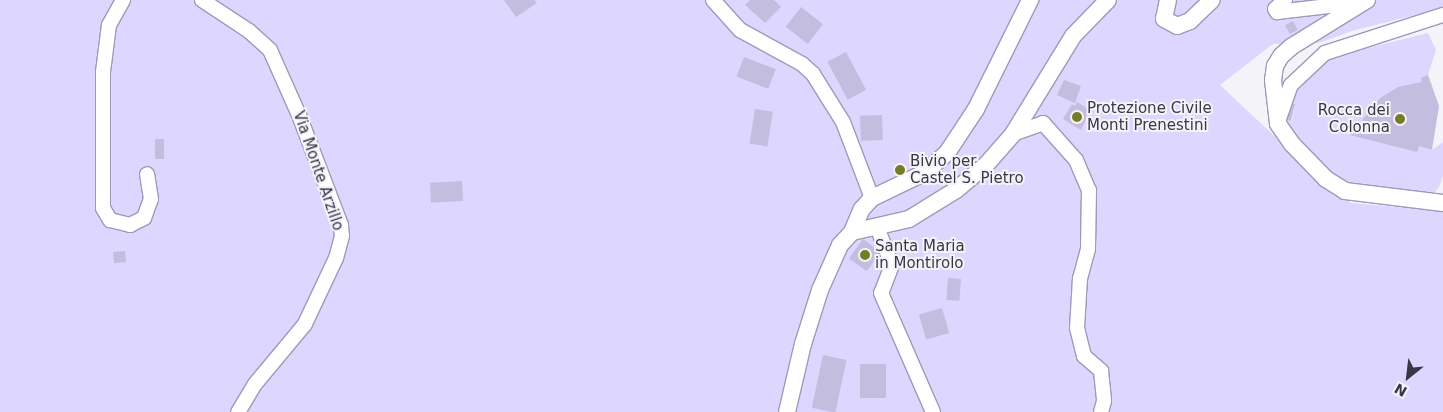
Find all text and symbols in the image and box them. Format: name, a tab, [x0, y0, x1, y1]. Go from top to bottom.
place label: Protezione Civile Monti Prenestini	[1087, 99, 1212, 134]
place label: Rocca dei Colonna	[1318, 101, 1390, 136]
street label: Via Monte Arzillo	[289, 109, 347, 233]
marker: Protezione Civile Monti Prenestini	[1071, 111, 1083, 123]
marker: Rocca dei Colonna	[1394, 113, 1406, 125]
place label: Bivio per Castel S. Pietro	[910, 152, 1024, 187]
marker: Bivio per Castel S. Pietro	[894, 164, 906, 176]
place label: Santa Maria in Montirolo	[875, 237, 965, 272]
marker: Santa Maria in Montirolo	[859, 249, 871, 261]
north arrow	[1383, 352, 1433, 402]
text: N	[1392, 380, 1410, 400]

